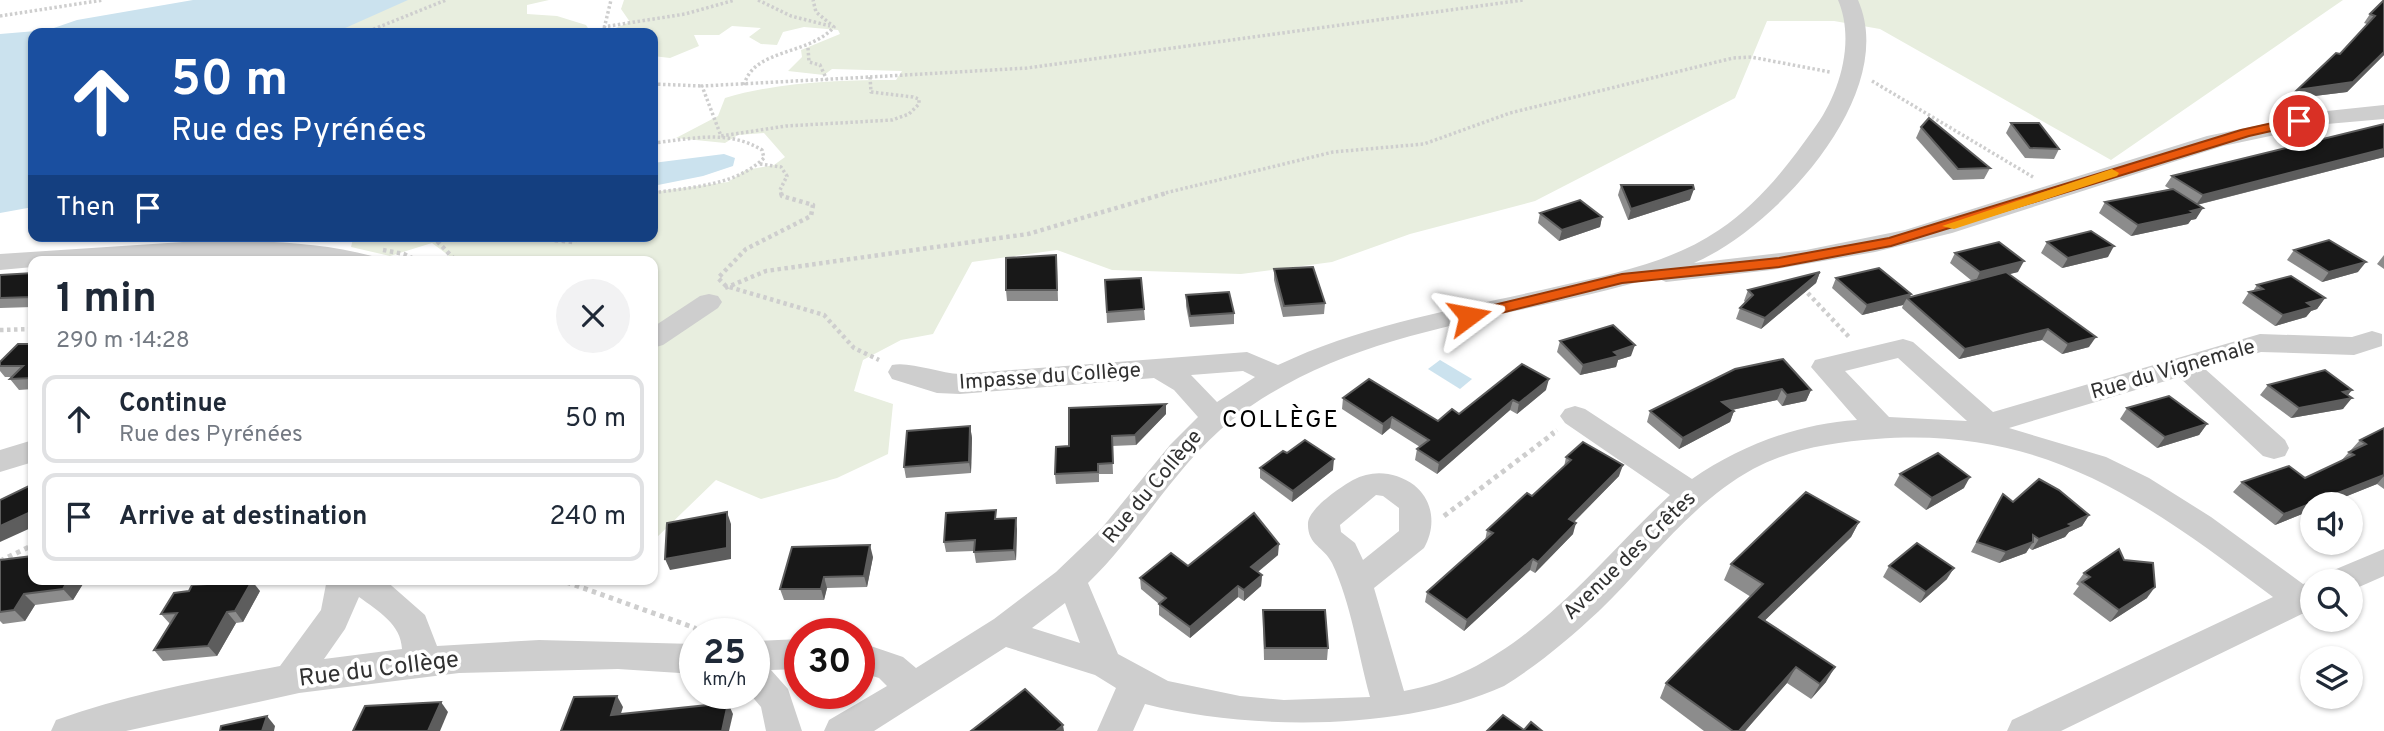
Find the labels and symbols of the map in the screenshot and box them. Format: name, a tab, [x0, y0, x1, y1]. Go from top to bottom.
pin	[2269, 91, 2329, 151]
position arrow	[1432, 279, 1506, 353]
street label: Rue du Vignemale	[2088, 334, 2258, 406]
street label: Impasse du Collège	[958, 357, 1142, 397]
district label: COLLÈGE	[1222, 404, 1340, 436]
street label: Rue du Collège	[1097, 424, 1209, 550]
street label: Avenue des Crêtes	[1558, 486, 1702, 626]
speed limit sign: 30	[784, 618, 875, 709]
street label: Rue du Collège	[297, 645, 461, 695]

